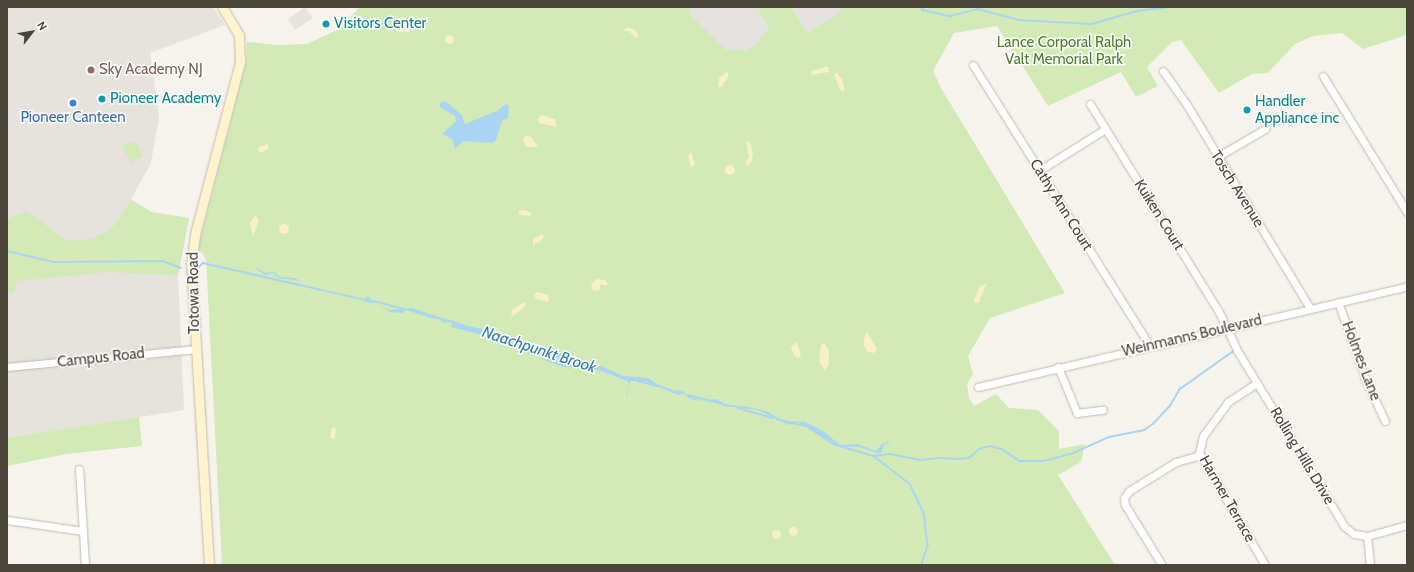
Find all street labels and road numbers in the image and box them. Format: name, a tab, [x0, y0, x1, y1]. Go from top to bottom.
street label: Tosch Avenue	[1206, 147, 1268, 231]
street label: Cathy Ann Court	[1026, 156, 1096, 254]
street label: Kuiken Court	[1130, 176, 1188, 254]
street label: Totowa Road	[184, 252, 204, 334]
street label: Weinmanns Boulevard	[1120, 311, 1264, 361]
street label: Holmes Lane	[1338, 319, 1384, 403]
street label: Campus Road	[56, 344, 146, 372]
street label: Rolling Hills Drive	[1266, 404, 1338, 508]
street label: Harmer Terrace	[1195, 453, 1259, 545]

